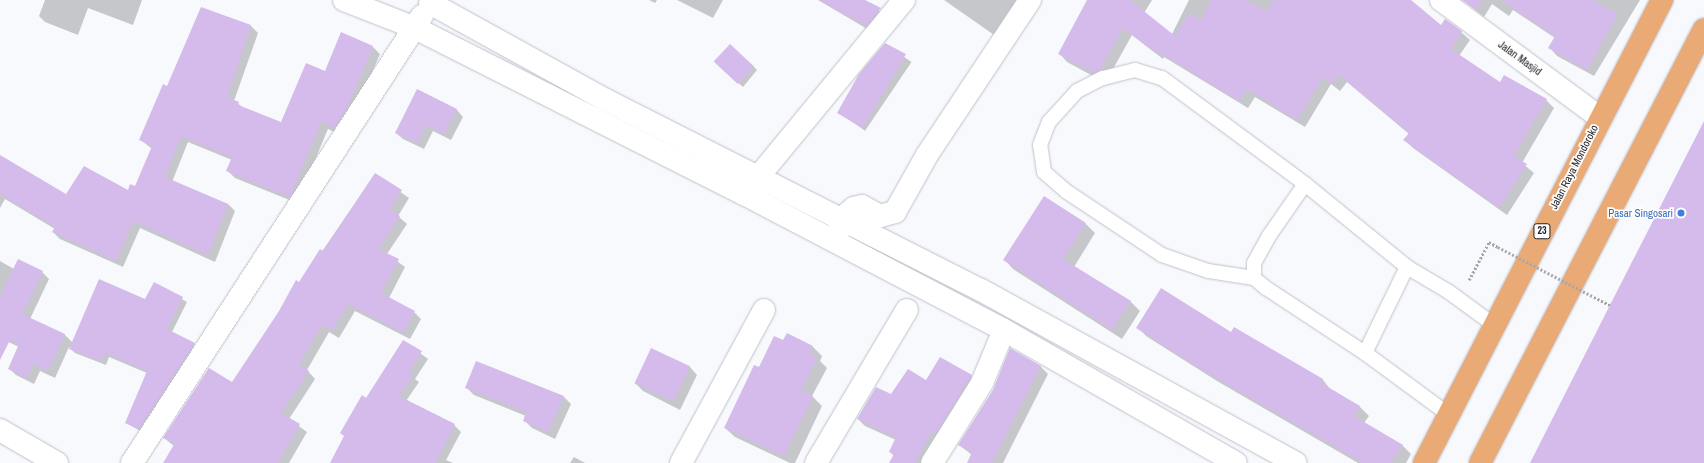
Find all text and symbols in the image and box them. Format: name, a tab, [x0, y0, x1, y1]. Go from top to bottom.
street label: Jalan Masjid	[1496, 38, 1544, 78]
street label: Jalan Raya Mondoroko	[1547, 123, 1601, 211]
place label: Pasar Singosari	[1608, 206, 1673, 220]
marker: Pasar Singosari	[1676, 208, 1686, 218]
road number: 23	[1533, 223, 1551, 239]

